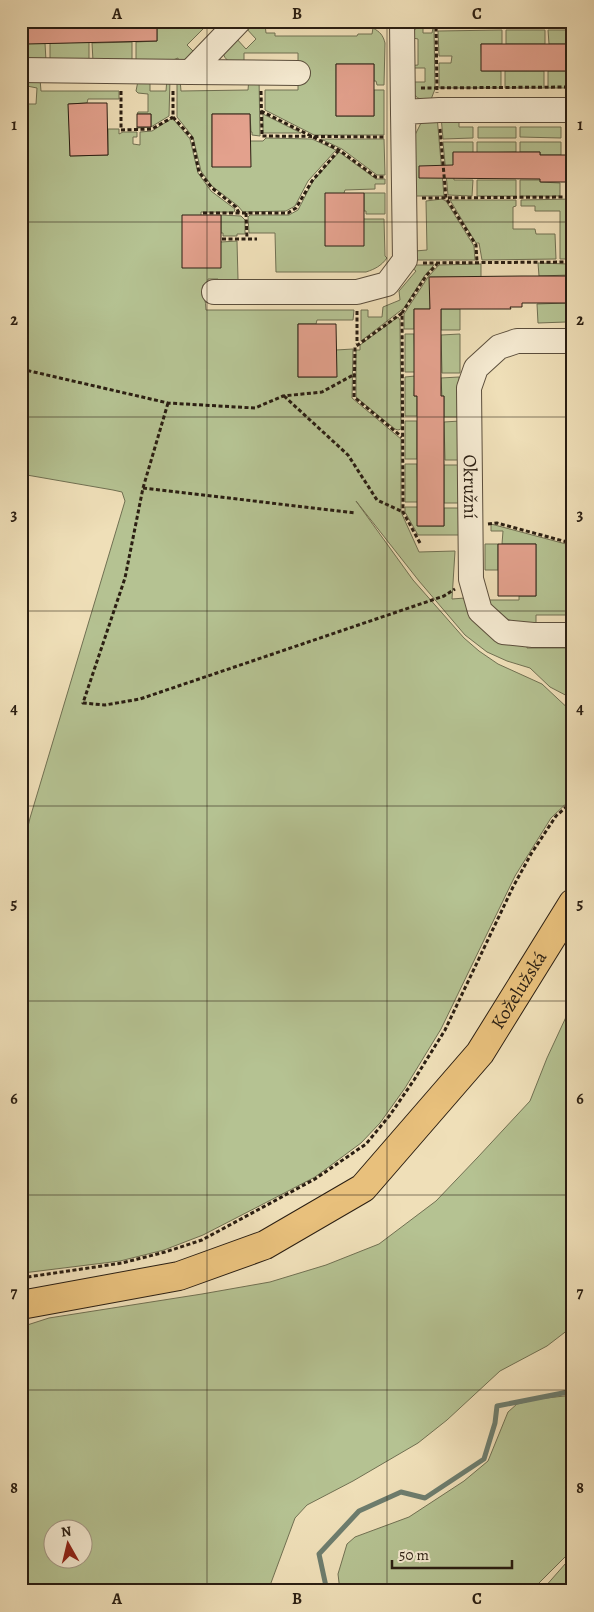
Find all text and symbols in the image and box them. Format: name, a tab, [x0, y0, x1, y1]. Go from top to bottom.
text: A	[111, 3, 123, 25]
text: B	[292, 3, 302, 25]
text: C	[472, 3, 482, 25]
text: 1	[11, 114, 17, 136]
text: 1	[577, 114, 583, 136]
text: 2	[10, 309, 18, 331]
text: 2	[576, 309, 584, 331]
street label: Okružní	[457, 454, 483, 519]
text: 3	[11, 504, 18, 526]
text: 3	[577, 504, 584, 526]
text: 4	[10, 698, 18, 720]
text: 4	[576, 698, 584, 720]
text: 5	[11, 893, 18, 915]
text: 5	[577, 893, 584, 915]
street label: Koželužská	[485, 946, 553, 1034]
text: 6	[10, 1088, 18, 1110]
text: 6	[576, 1088, 584, 1110]
text: 7	[11, 1282, 18, 1304]
text: 7	[577, 1282, 584, 1304]
text: 8	[10, 1477, 18, 1499]
text: 8	[576, 1477, 584, 1499]
north arrow	[42, 1520, 92, 1570]
text: N	[60, 1522, 73, 1542]
scale bar	[392, 1537, 512, 1569]
text: 50 m	[399, 1545, 429, 1565]
text: A	[111, 1588, 123, 1610]
text: B	[292, 1588, 302, 1610]
text: C	[472, 1588, 482, 1610]

